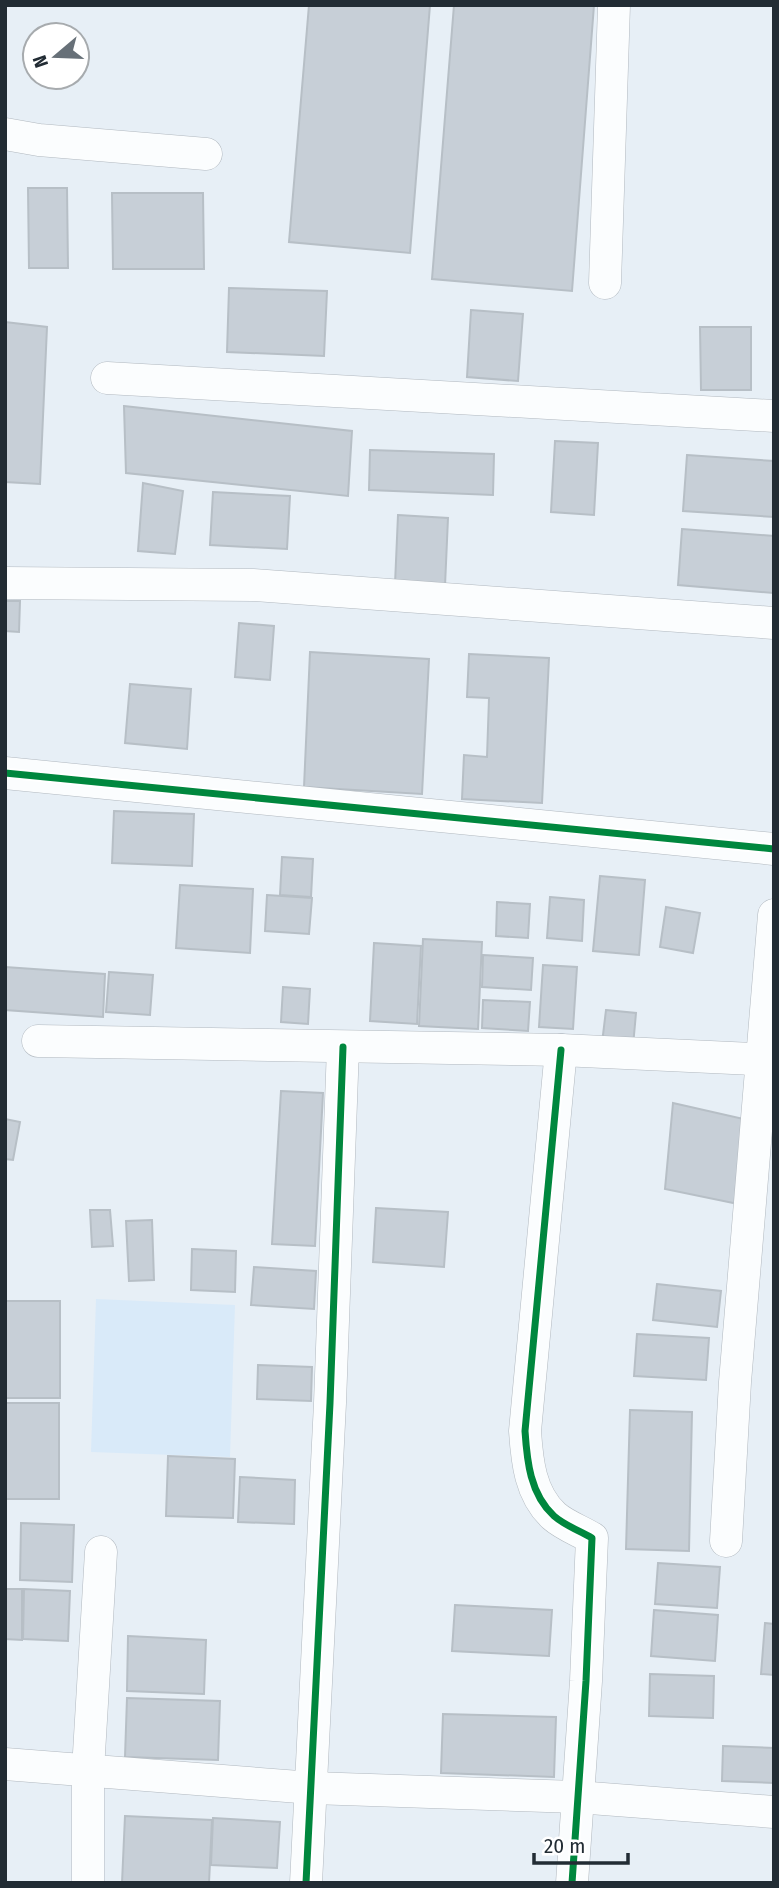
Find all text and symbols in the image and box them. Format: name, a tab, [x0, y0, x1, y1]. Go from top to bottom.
north arrow	[21, 21, 91, 91]
text: N	[28, 52, 53, 71]
scale bar	[534, 1822, 628, 1866]
text: 20 m	[544, 1833, 585, 1859]

